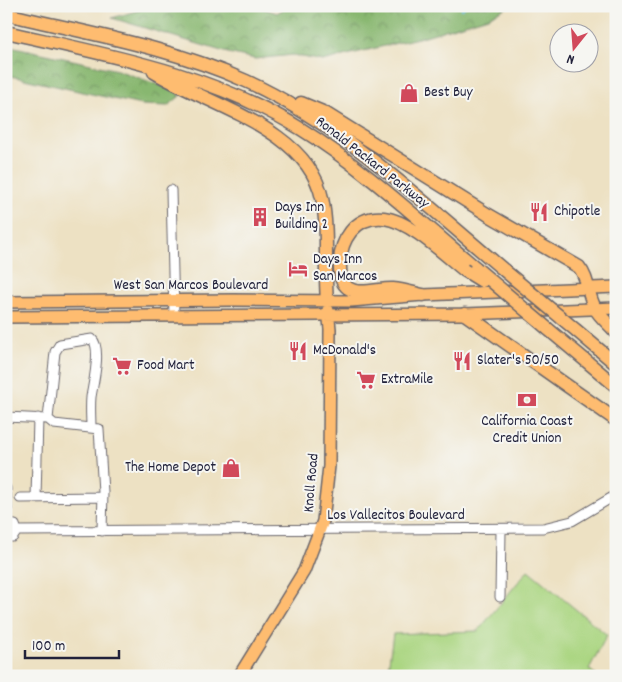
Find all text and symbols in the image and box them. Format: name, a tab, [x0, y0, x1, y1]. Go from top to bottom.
north arrow	[550, 22, 600, 72]
text: N	[564, 48, 577, 69]
shop icon: Best Buy	[398, 82, 420, 104]
place label: Best Buy	[424, 82, 474, 104]
street label: Ronald Packard Parkway	[310, 111, 434, 215]
place label: Days Inn Building 2	[275, 197, 328, 236]
restaurant icon: Chipotle	[528, 201, 550, 223]
place label: Chipotle	[554, 201, 601, 223]
building icon: Days Inn Building 2	[249, 206, 271, 228]
place label: Days Inn San Marcos	[313, 249, 377, 288]
hotel icon: Days Inn San Marcos	[287, 258, 309, 280]
street label: West San Marcos Boulevard	[114, 275, 268, 297]
restaurant icon: McDonald's	[287, 340, 309, 362]
place label: McDonald's	[313, 340, 376, 362]
restaurant icon: Slater's 50/50	[451, 350, 473, 372]
place label: Slater's 50/50	[477, 350, 559, 372]
supermarket icon: Food Mart	[111, 355, 133, 377]
place label: Food Mart	[137, 355, 195, 377]
supermarket icon: ExtraMile	[355, 369, 377, 391]
place label: ExtraMile	[381, 369, 434, 391]
bank icon: California Coast Credit Union	[516, 389, 538, 411]
place label: California Coast Credit Union	[481, 411, 573, 450]
street label: Knoll Road	[298, 453, 326, 513]
place label: The Home Depot	[125, 457, 216, 479]
shop icon: The Home Depot	[220, 457, 242, 479]
street label: Los Vallecitos Boulevard	[327, 505, 465, 527]
scale bar	[25, 627, 119, 659]
text: 100 m	[32, 636, 65, 658]

